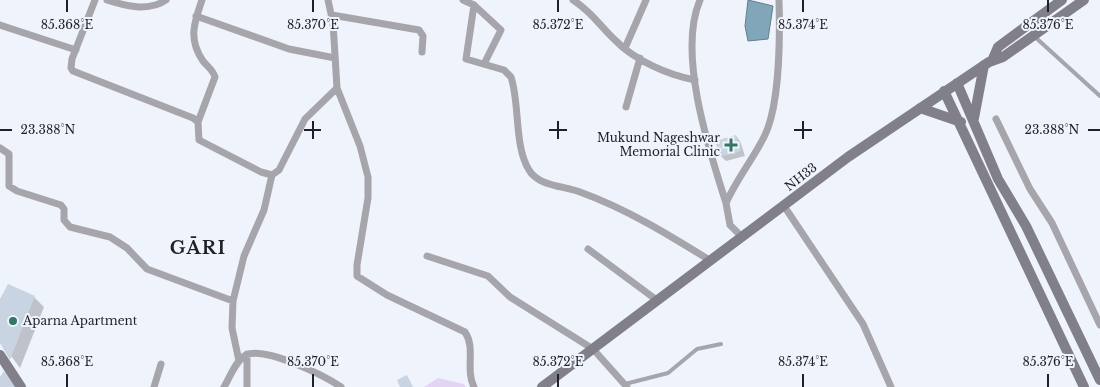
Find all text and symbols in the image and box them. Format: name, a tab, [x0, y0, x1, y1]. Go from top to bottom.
text: 85.368°E	[41, 17, 93, 32]
text: 85.370°E	[287, 17, 339, 32]
text: 85.372°E	[533, 17, 584, 32]
text: 85.374°E	[778, 17, 828, 32]
text: 85.376°E	[1022, 17, 1074, 32]
text: 23.388°N	[21, 122, 76, 137]
text: 23.388°N	[1025, 122, 1080, 137]
place label: Mukund Nageshwar Memorial Clinic	[597, 130, 721, 159]
marker: Mukund Nageshwar Memorial Clinic	[724, 138, 738, 152]
street label: NH33	[782, 159, 820, 194]
district label: GĀRI	[170, 236, 226, 259]
place label: Aparna Apartment	[22, 313, 138, 328]
marker: Aparna Apartment	[7, 315, 19, 327]
text: 85.368°E	[41, 354, 93, 369]
text: 85.370°E	[287, 354, 339, 369]
text: 85.372°E	[533, 354, 584, 369]
text: 85.374°E	[778, 354, 828, 369]
text: 85.376°E	[1022, 354, 1074, 369]

